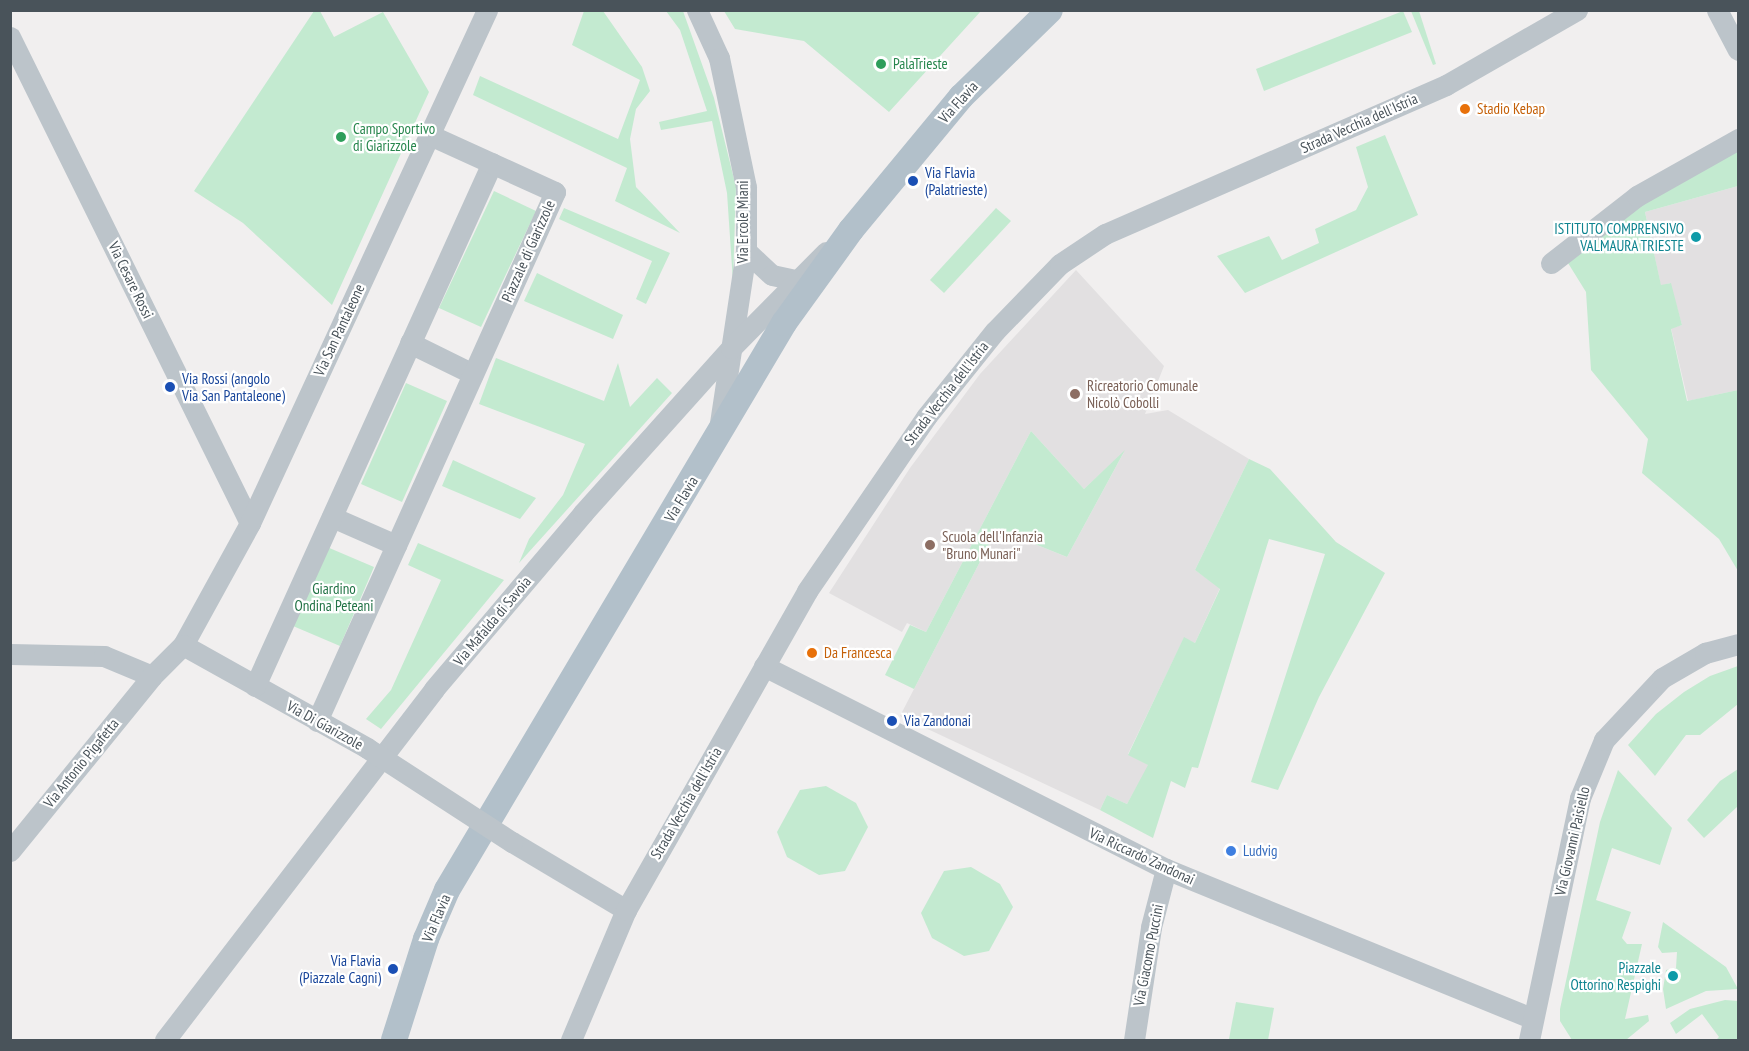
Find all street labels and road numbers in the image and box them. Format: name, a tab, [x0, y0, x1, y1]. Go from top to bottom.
street label: Via Flavia	[935, 77, 981, 127]
street label: Strada Vecchia dell'Istria	[1298, 89, 1420, 157]
street label: Via Ercole Miani	[734, 180, 752, 264]
street label: Piazzale di Giarizzole	[498, 197, 558, 305]
street label: Via Cesare Rossi	[105, 239, 157, 321]
street label: Via San Pantaleone	[310, 281, 368, 379]
street label: Strada Vecchia dell'Istria	[900, 338, 992, 448]
street label: Via Flavia	[660, 473, 702, 525]
street label: Via Mafalda di Savoia	[449, 573, 535, 669]
street label: Via Di Giarizzole	[284, 697, 366, 753]
street label: Via Antonio Pigafetta	[39, 715, 123, 811]
street label: Strada Vecchia dell'Istria	[647, 744, 725, 862]
street label: Via Giovanni Paisiello	[1551, 785, 1593, 897]
street label: Via Riccardo Zandonai	[1086, 824, 1198, 888]
street label: Via Flavia	[418, 891, 454, 945]
street label: Via Giacomo Puccini	[1129, 903, 1167, 1007]

